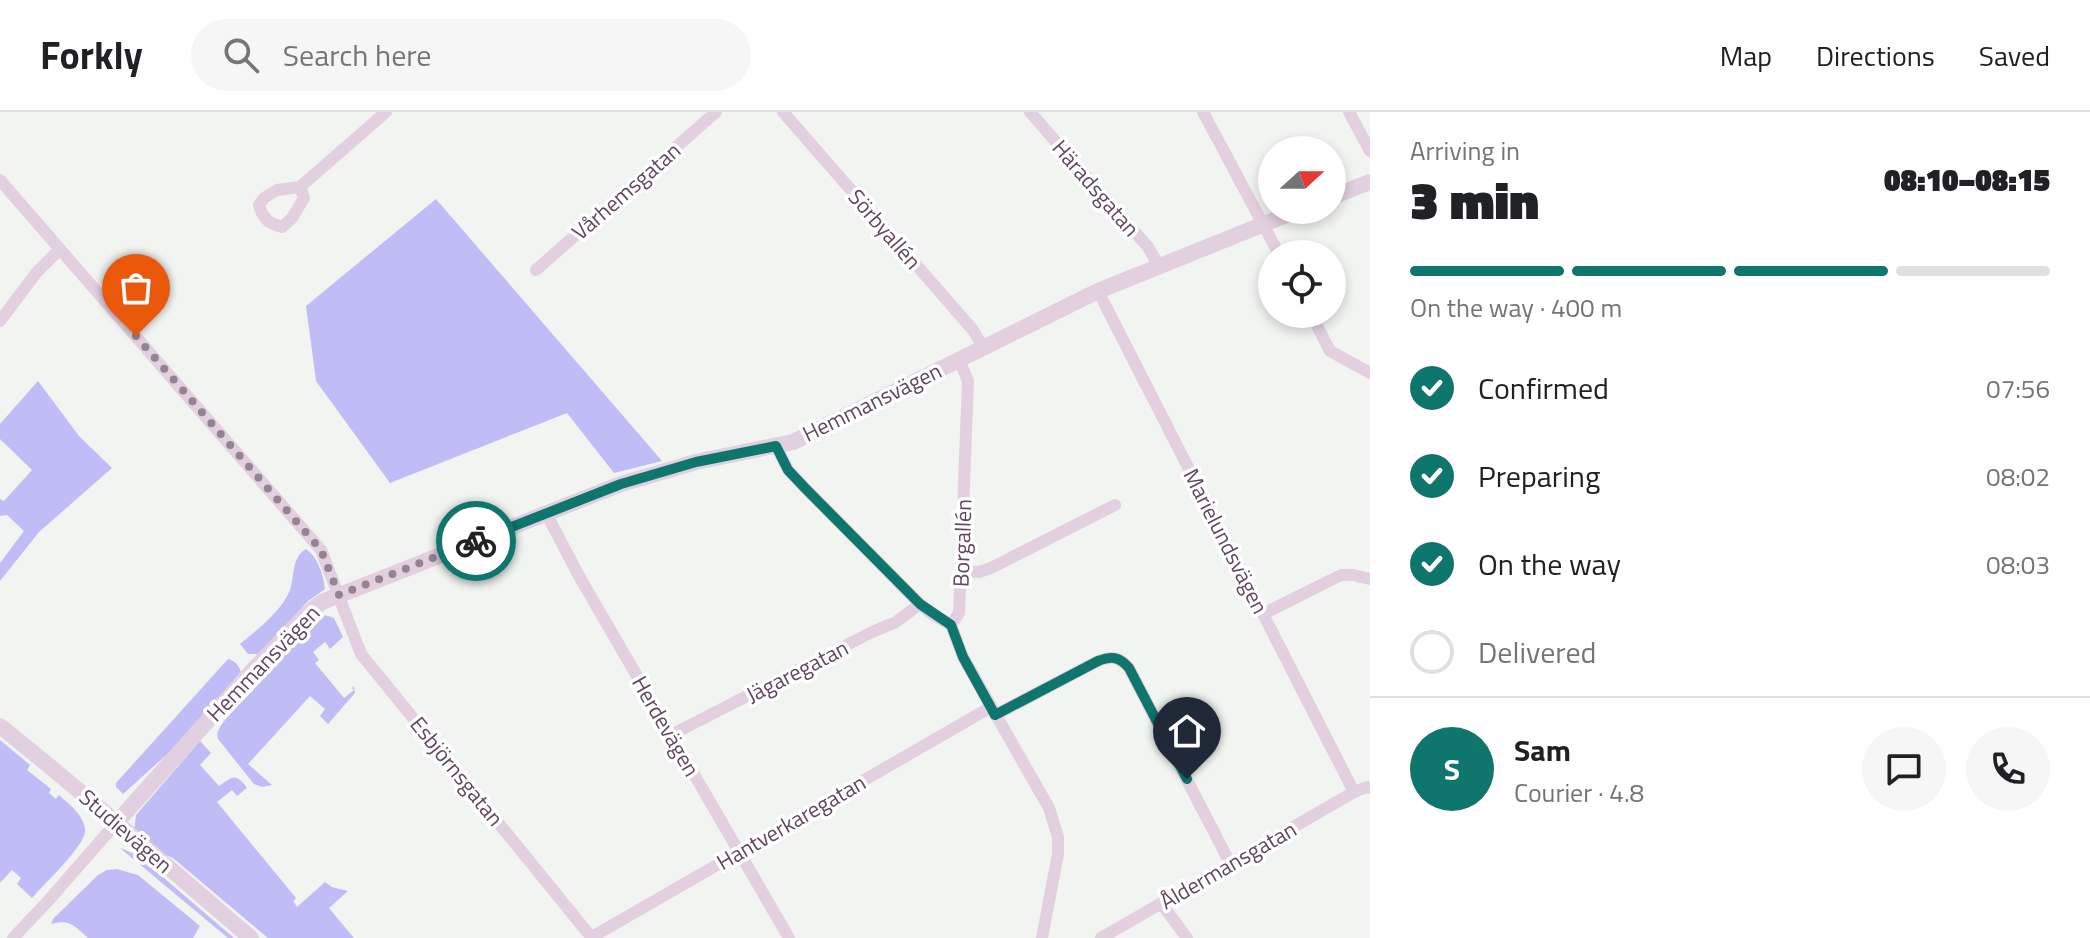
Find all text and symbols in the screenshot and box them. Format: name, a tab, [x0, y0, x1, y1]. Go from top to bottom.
search box	[191, 19, 751, 91]
text: Forkly	[40, 26, 143, 84]
text: Search here	[283, 32, 432, 78]
icon: search	[219, 33, 263, 77]
text: Map	[1720, 34, 1772, 77]
text: Directions	[1816, 34, 1935, 77]
text: Saved	[1979, 34, 2050, 77]
text: Arriving in	[1410, 131, 1520, 170]
street label: Häradsgatan	[1044, 132, 1148, 244]
street label: Vårhemsgatan	[564, 134, 688, 248]
north arrow	[1258, 136, 1346, 224]
map controls	[1258, 136, 1346, 328]
text: 08:10–08:15	[1884, 157, 2050, 203]
text: 3 min	[1410, 160, 1539, 239]
street label: Sörbyallén	[840, 181, 930, 277]
button: locate	[1258, 240, 1346, 328]
pin	[102, 254, 170, 336]
icon: bag	[114, 266, 158, 310]
text: On the way · 400 m	[1410, 288, 1622, 327]
street label: Hemmansvägen	[797, 354, 947, 450]
text: Confirmed	[1478, 365, 1609, 411]
icon: check	[1410, 366, 1454, 410]
text: 07:56	[1986, 369, 2050, 408]
text: Preparing	[1478, 453, 1600, 499]
icon: check	[1410, 454, 1454, 498]
text: 08:02	[1986, 457, 2050, 496]
street label: Marielundsvägen	[1175, 462, 1277, 620]
street label: Borgallén	[943, 498, 981, 588]
courier	[436, 501, 516, 581]
icon: bike	[454, 519, 498, 563]
text: On the way	[1478, 541, 1621, 587]
icon: check	[1410, 542, 1454, 586]
text: 08:03	[1986, 545, 2050, 584]
street label: Hemmansvägen	[198, 597, 328, 729]
text: Delivered	[1478, 629, 1596, 675]
street label: Jägaregatan	[740, 631, 854, 711]
street label: Herdevägen	[623, 669, 709, 783]
pin	[1153, 697, 1221, 779]
street label: Esbjörnsgatan	[402, 709, 512, 833]
icon: home	[1165, 709, 1209, 753]
text: Sam	[1514, 727, 1571, 773]
button: chat	[1862, 727, 1946, 811]
button: phone	[1966, 727, 2050, 811]
text: S	[1444, 746, 1460, 792]
street label: Hantverkaregatan	[710, 765, 872, 879]
text: Courier · 4.8	[1514, 773, 1644, 812]
street label: Studievägen	[72, 781, 180, 881]
street label: Åldermansgatan	[1153, 812, 1303, 918]

